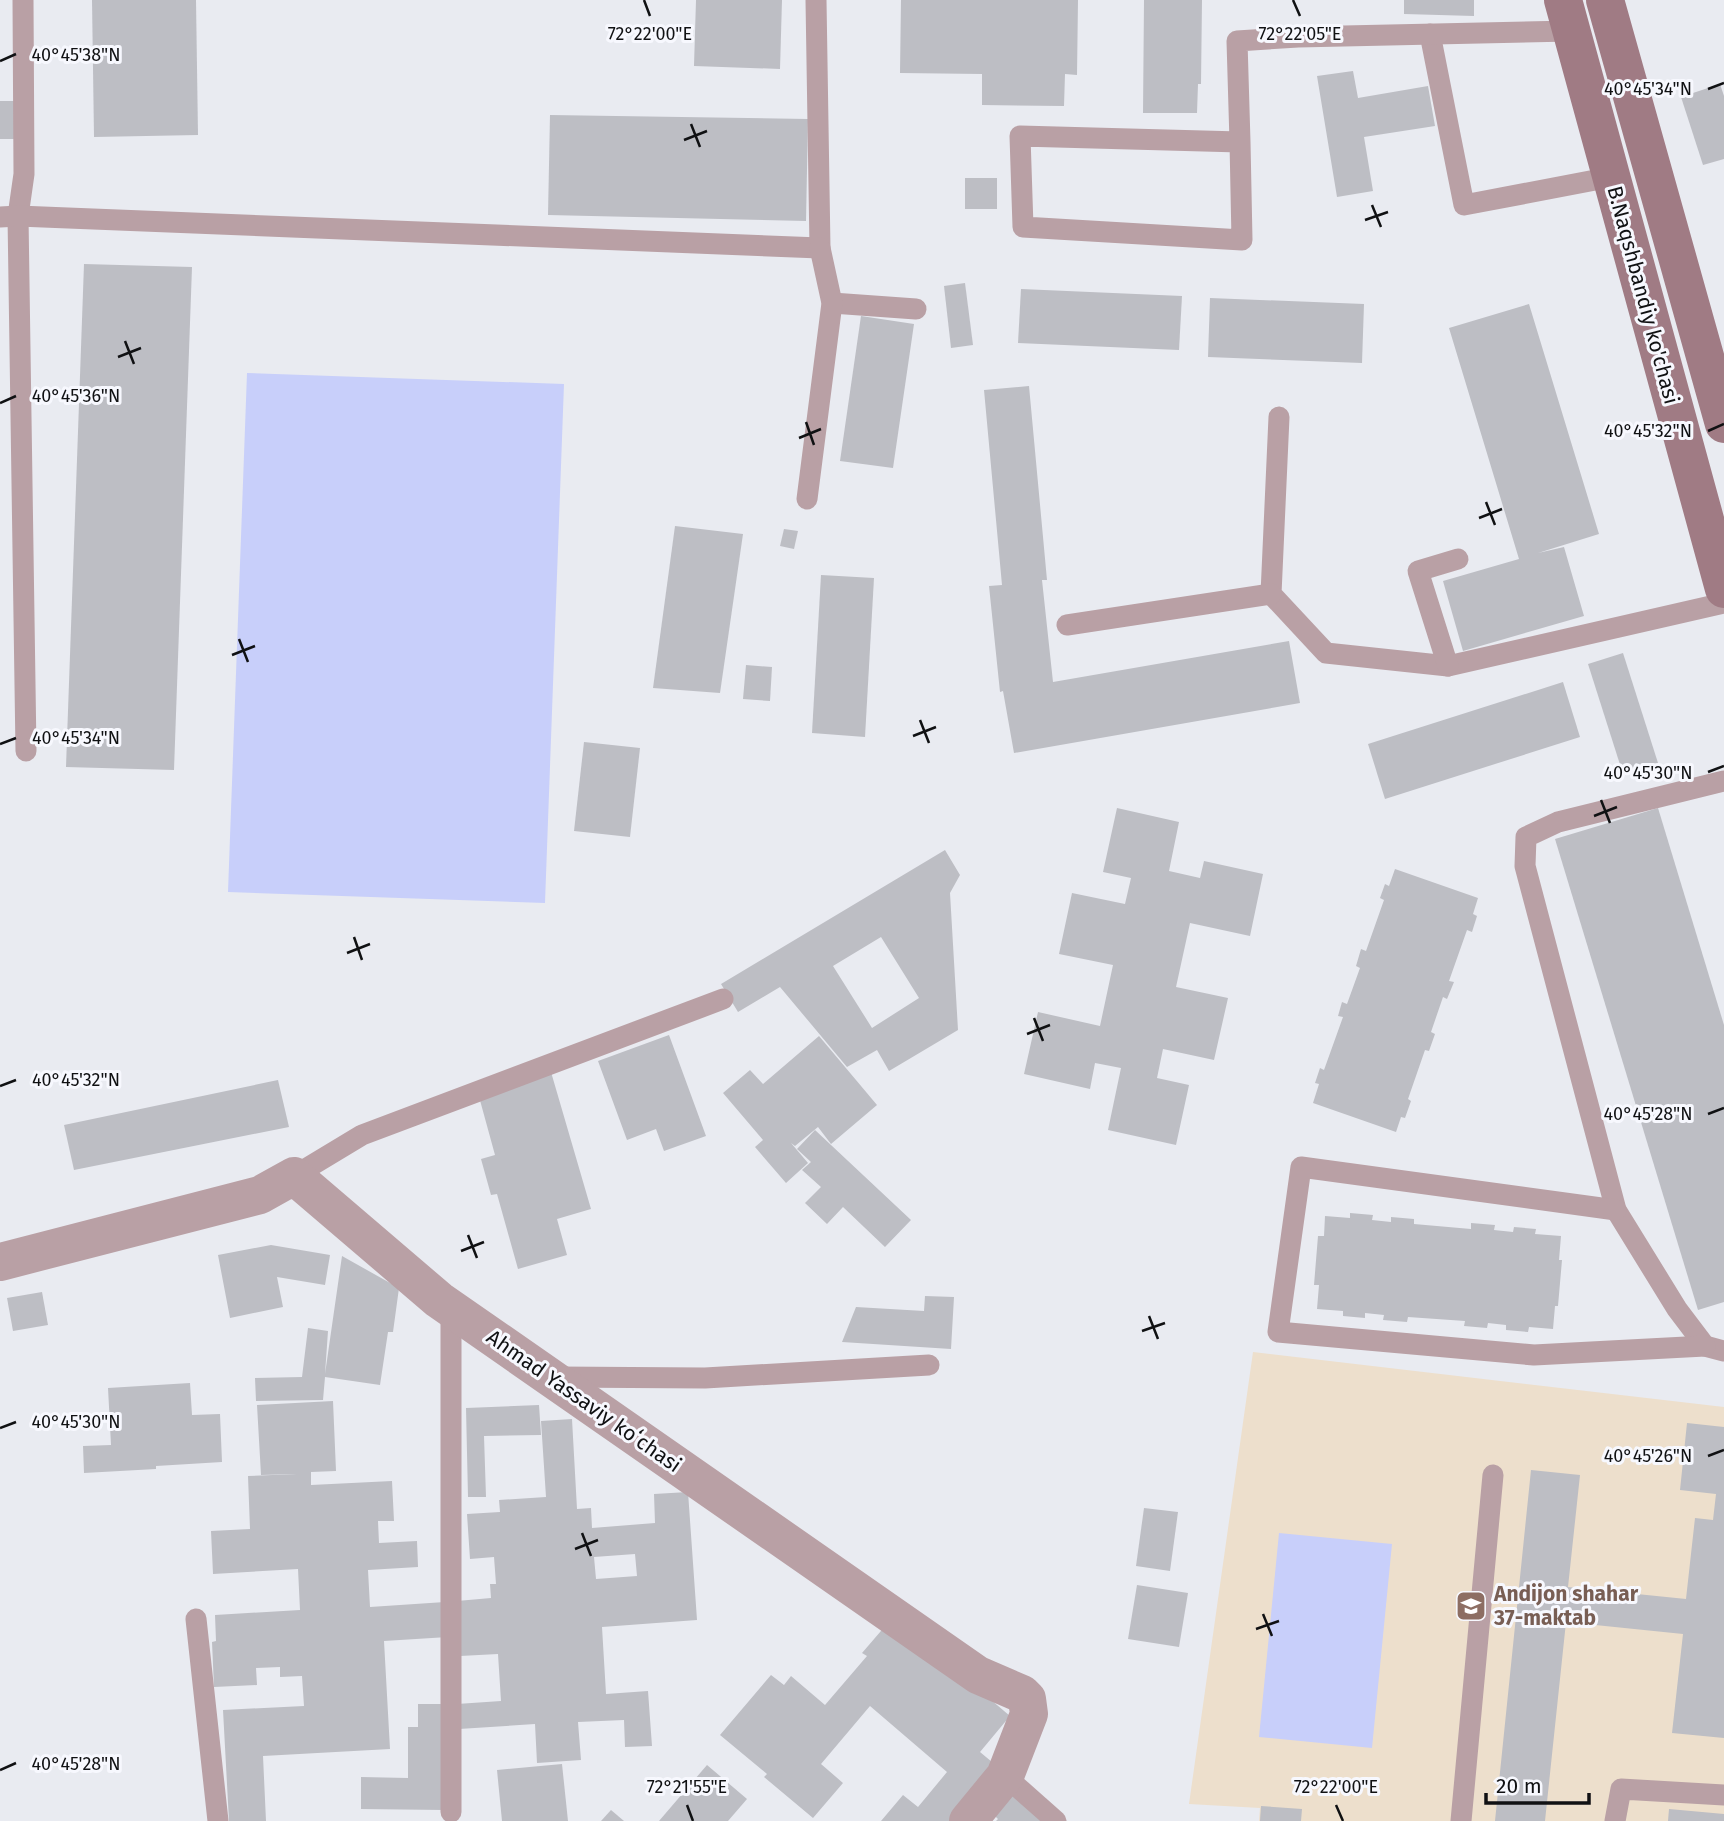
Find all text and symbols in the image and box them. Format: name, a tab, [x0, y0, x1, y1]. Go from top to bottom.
text: 72°22'00"E	[608, 23, 692, 45]
text: 72°22'05"E	[1259, 23, 1341, 45]
text: 40°45'38"N	[32, 44, 120, 66]
text: 40°45'34"N	[1604, 78, 1692, 100]
street label: B.Naqshbandiy ko'chasi	[1601, 183, 1685, 407]
text: 40°45'36"N	[32, 385, 120, 407]
text: 40°45'32"N	[1604, 420, 1692, 442]
text: 40°45'34"N	[32, 727, 120, 749]
text: 40°45'30"N	[1603, 762, 1693, 784]
text: 40°45'32"N	[32, 1069, 120, 1091]
text: 40°45'28"N	[1604, 1103, 1692, 1125]
street label: Ahmad Yassaviy koʻchasi	[482, 1324, 686, 1478]
text: 40°45'30"N	[31, 1411, 121, 1433]
text: 40°45'26"N	[1604, 1445, 1692, 1467]
place label: Andijon shahar 37-maktab	[1493, 1581, 1639, 1631]
school or university icon: Andijon shahar 37-maktab	[1454, 1589, 1488, 1623]
text: 40°45'28"N	[32, 1753, 120, 1775]
scale bar	[1486, 1762, 1589, 1806]
text: 20 m	[1496, 1773, 1542, 1799]
text: 72°21'55"E	[647, 1776, 727, 1798]
text: 72°22'00"E	[1294, 1776, 1378, 1798]

